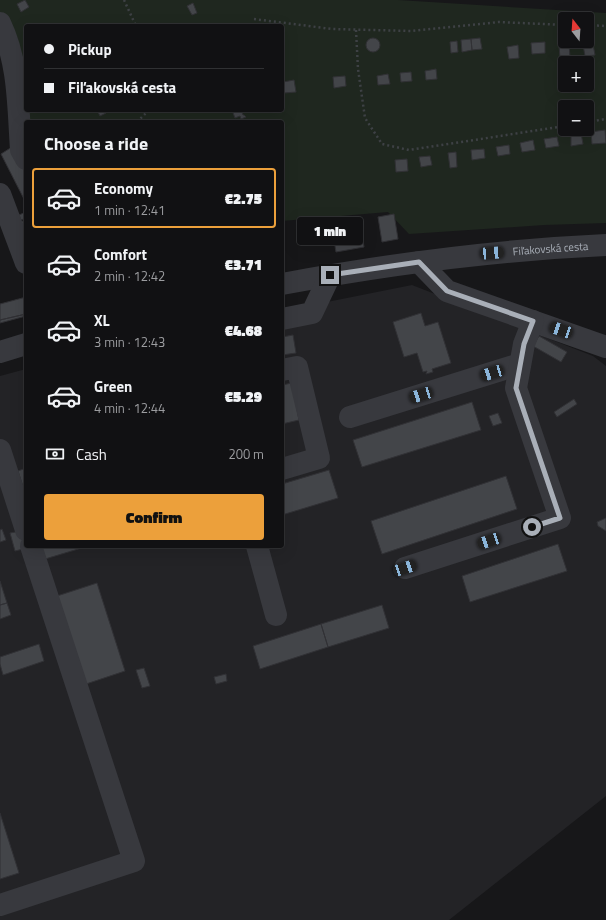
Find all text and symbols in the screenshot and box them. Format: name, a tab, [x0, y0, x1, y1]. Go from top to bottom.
north arrow	[558, 12, 594, 48]
map controls	[558, 12, 594, 136]
text: Pickup	[68, 38, 112, 61]
button: +	[558, 56, 594, 92]
text: Fiľakovská cesta	[68, 76, 176, 99]
button: −	[558, 100, 594, 136]
text: Choose a ride	[44, 130, 148, 157]
text: Economy	[94, 177, 153, 200]
icon: car	[46, 180, 82, 216]
text: €2.75	[225, 187, 262, 210]
text: 1 min · 12:41	[94, 200, 165, 220]
callout: 1 min	[297, 217, 363, 245]
text: 1 min	[314, 221, 346, 241]
street label: Fiľakovská cesta	[512, 238, 589, 259]
text: Comfort	[94, 243, 147, 266]
icon: car	[46, 246, 82, 282]
car	[480, 246, 504, 260]
text: €3.71	[225, 253, 262, 276]
text: 2 min · 12:42	[94, 266, 165, 286]
route end	[321, 266, 339, 284]
text: XL	[94, 309, 110, 332]
icon: car	[46, 312, 82, 348]
text: €4.68	[225, 319, 262, 342]
car	[548, 320, 574, 340]
text: 3 min · 12:43	[94, 332, 165, 352]
car	[479, 364, 505, 382]
text: Green	[94, 375, 132, 398]
icon: car	[46, 378, 82, 414]
text: €5.29	[225, 385, 262, 408]
car	[408, 386, 434, 404]
text: 4 min · 12:44	[94, 398, 165, 418]
icon: cash	[44, 443, 66, 465]
text: Cash	[76, 443, 107, 466]
text: 200 m	[228, 444, 264, 464]
button: Confirm	[44, 494, 264, 540]
route start	[523, 518, 541, 536]
car	[476, 532, 502, 550]
car	[392, 559, 418, 577]

